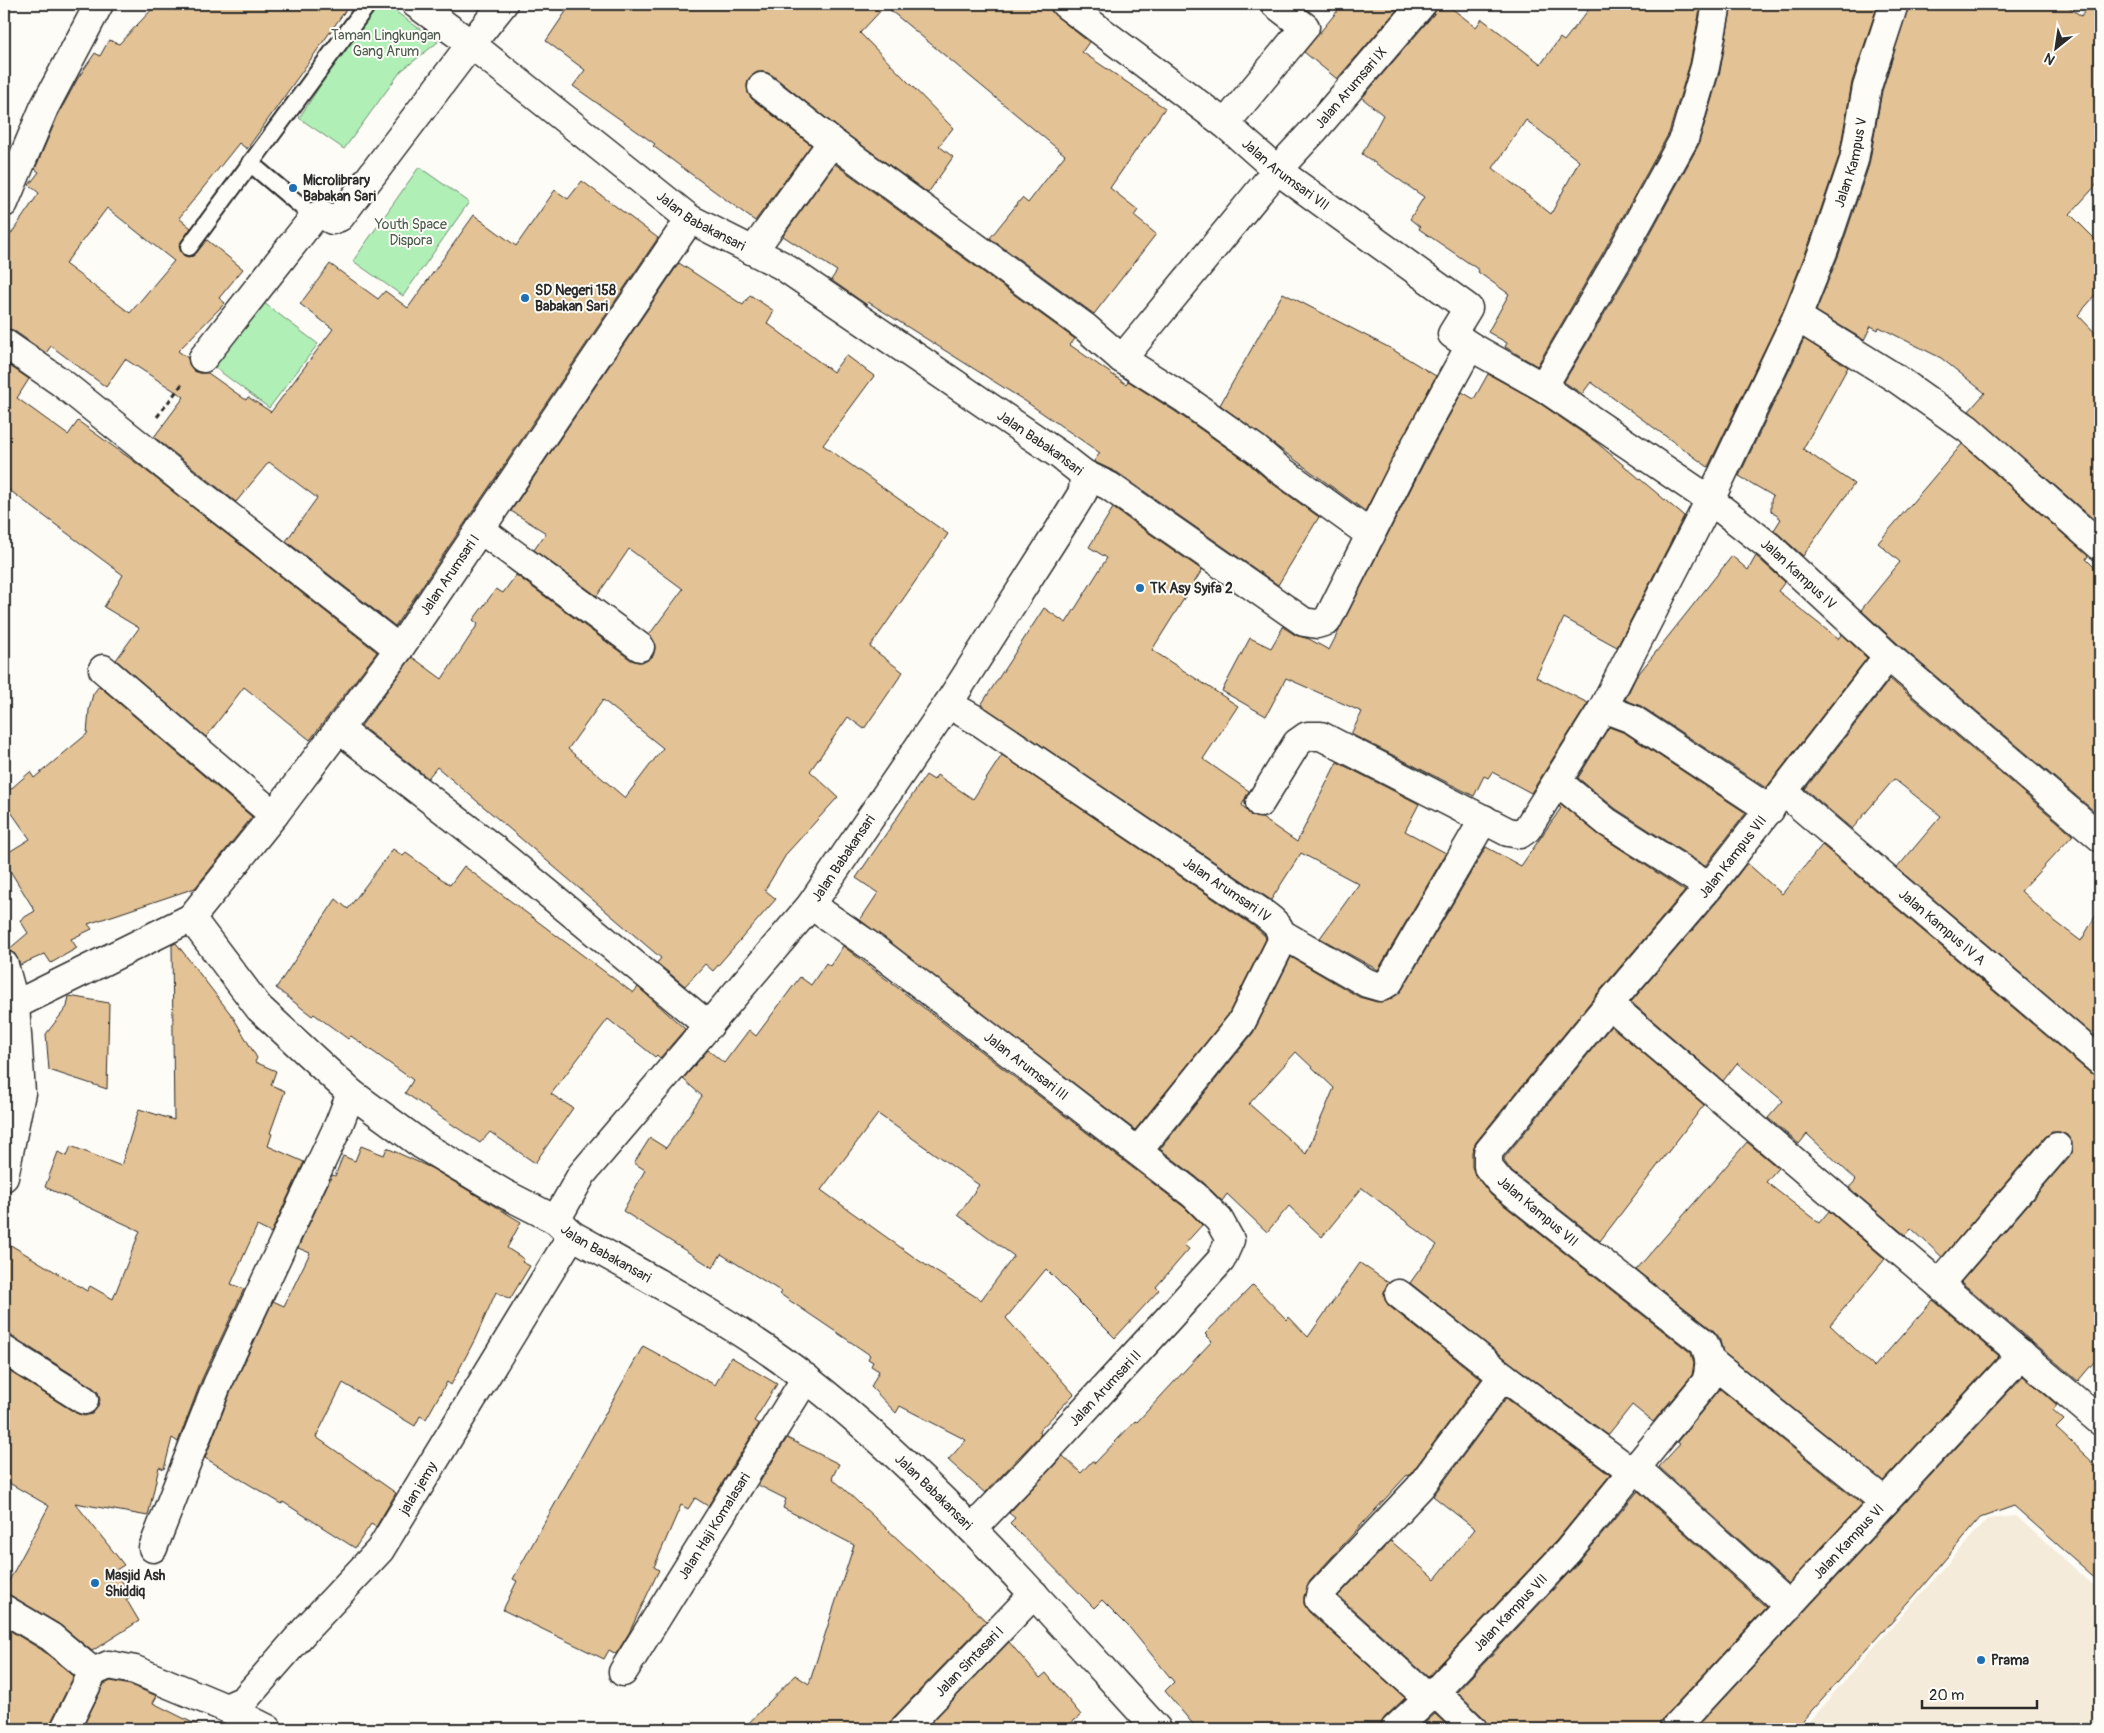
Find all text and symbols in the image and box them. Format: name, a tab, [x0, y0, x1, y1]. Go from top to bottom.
north arrow	[2032, 22, 2082, 72]
park label: Taman Lingkungan Gang Arum	[331, 27, 441, 60]
street label: Jalan Arumsari IX	[1311, 44, 1391, 132]
text: N	[2041, 49, 2058, 69]
street label: Jalan Kampus V	[1831, 116, 1870, 210]
street label: Jalan Arumsari VII	[1238, 135, 1333, 214]
place label: Microlibrary Babakan Sari	[303, 172, 376, 205]
marker: Microlibrary Babakan Sari	[287, 182, 299, 194]
street label: Jalan Babakansari	[653, 188, 749, 255]
park label: Youth Space Dispora	[374, 216, 447, 249]
place label: SD Negeri 158 Babakan Sari	[535, 282, 616, 315]
marker: SD Negeri 158 Babakan Sari	[519, 292, 531, 304]
street label: Jalan Babakansari	[994, 407, 1087, 480]
street label: Jalan Arumsari I	[416, 531, 483, 618]
street label: Jalan Kampus IV	[1757, 535, 1840, 613]
place label: TK Asy Syifa 2	[1149, 580, 1233, 597]
marker: TK Asy Syifa 2	[1134, 582, 1146, 594]
street label: Jalan Babakansari	[808, 811, 879, 905]
street label: Jalan Kampus VII	[1695, 812, 1770, 902]
street label: Jalan Arumsari IV	[1180, 854, 1274, 925]
street label: Jalan Kampus IV A	[1895, 886, 1989, 969]
street label: Jalan Arumsari III	[981, 1029, 1072, 1104]
street label: Jalan Kampus VII	[1494, 1173, 1582, 1250]
street label: Jalan Babakansari	[557, 1221, 654, 1287]
street label: Jalan Arumsari II	[1066, 1347, 1145, 1430]
street label: Jalan Babakansari	[891, 1451, 976, 1534]
street label: jalan jemy	[395, 1459, 441, 1518]
street label: Jalan Haji Komalasari	[675, 1469, 754, 1583]
street label: Jalan Kampus VI	[1809, 1501, 1888, 1583]
place label: Masjid Ash Shiddiq	[105, 1567, 166, 1600]
street label: Jalan Kampus VII	[1470, 1570, 1551, 1655]
marker: Masjid Ash Shiddiq	[89, 1577, 101, 1589]
street label: Jalan Sintasari I	[932, 1623, 1007, 1700]
place label: Prama	[1991, 1652, 2029, 1669]
marker: Prama	[1975, 1654, 1987, 1666]
scale bar	[1922, 1678, 2036, 1710]
text: 20 m	[1929, 1686, 1964, 1705]

